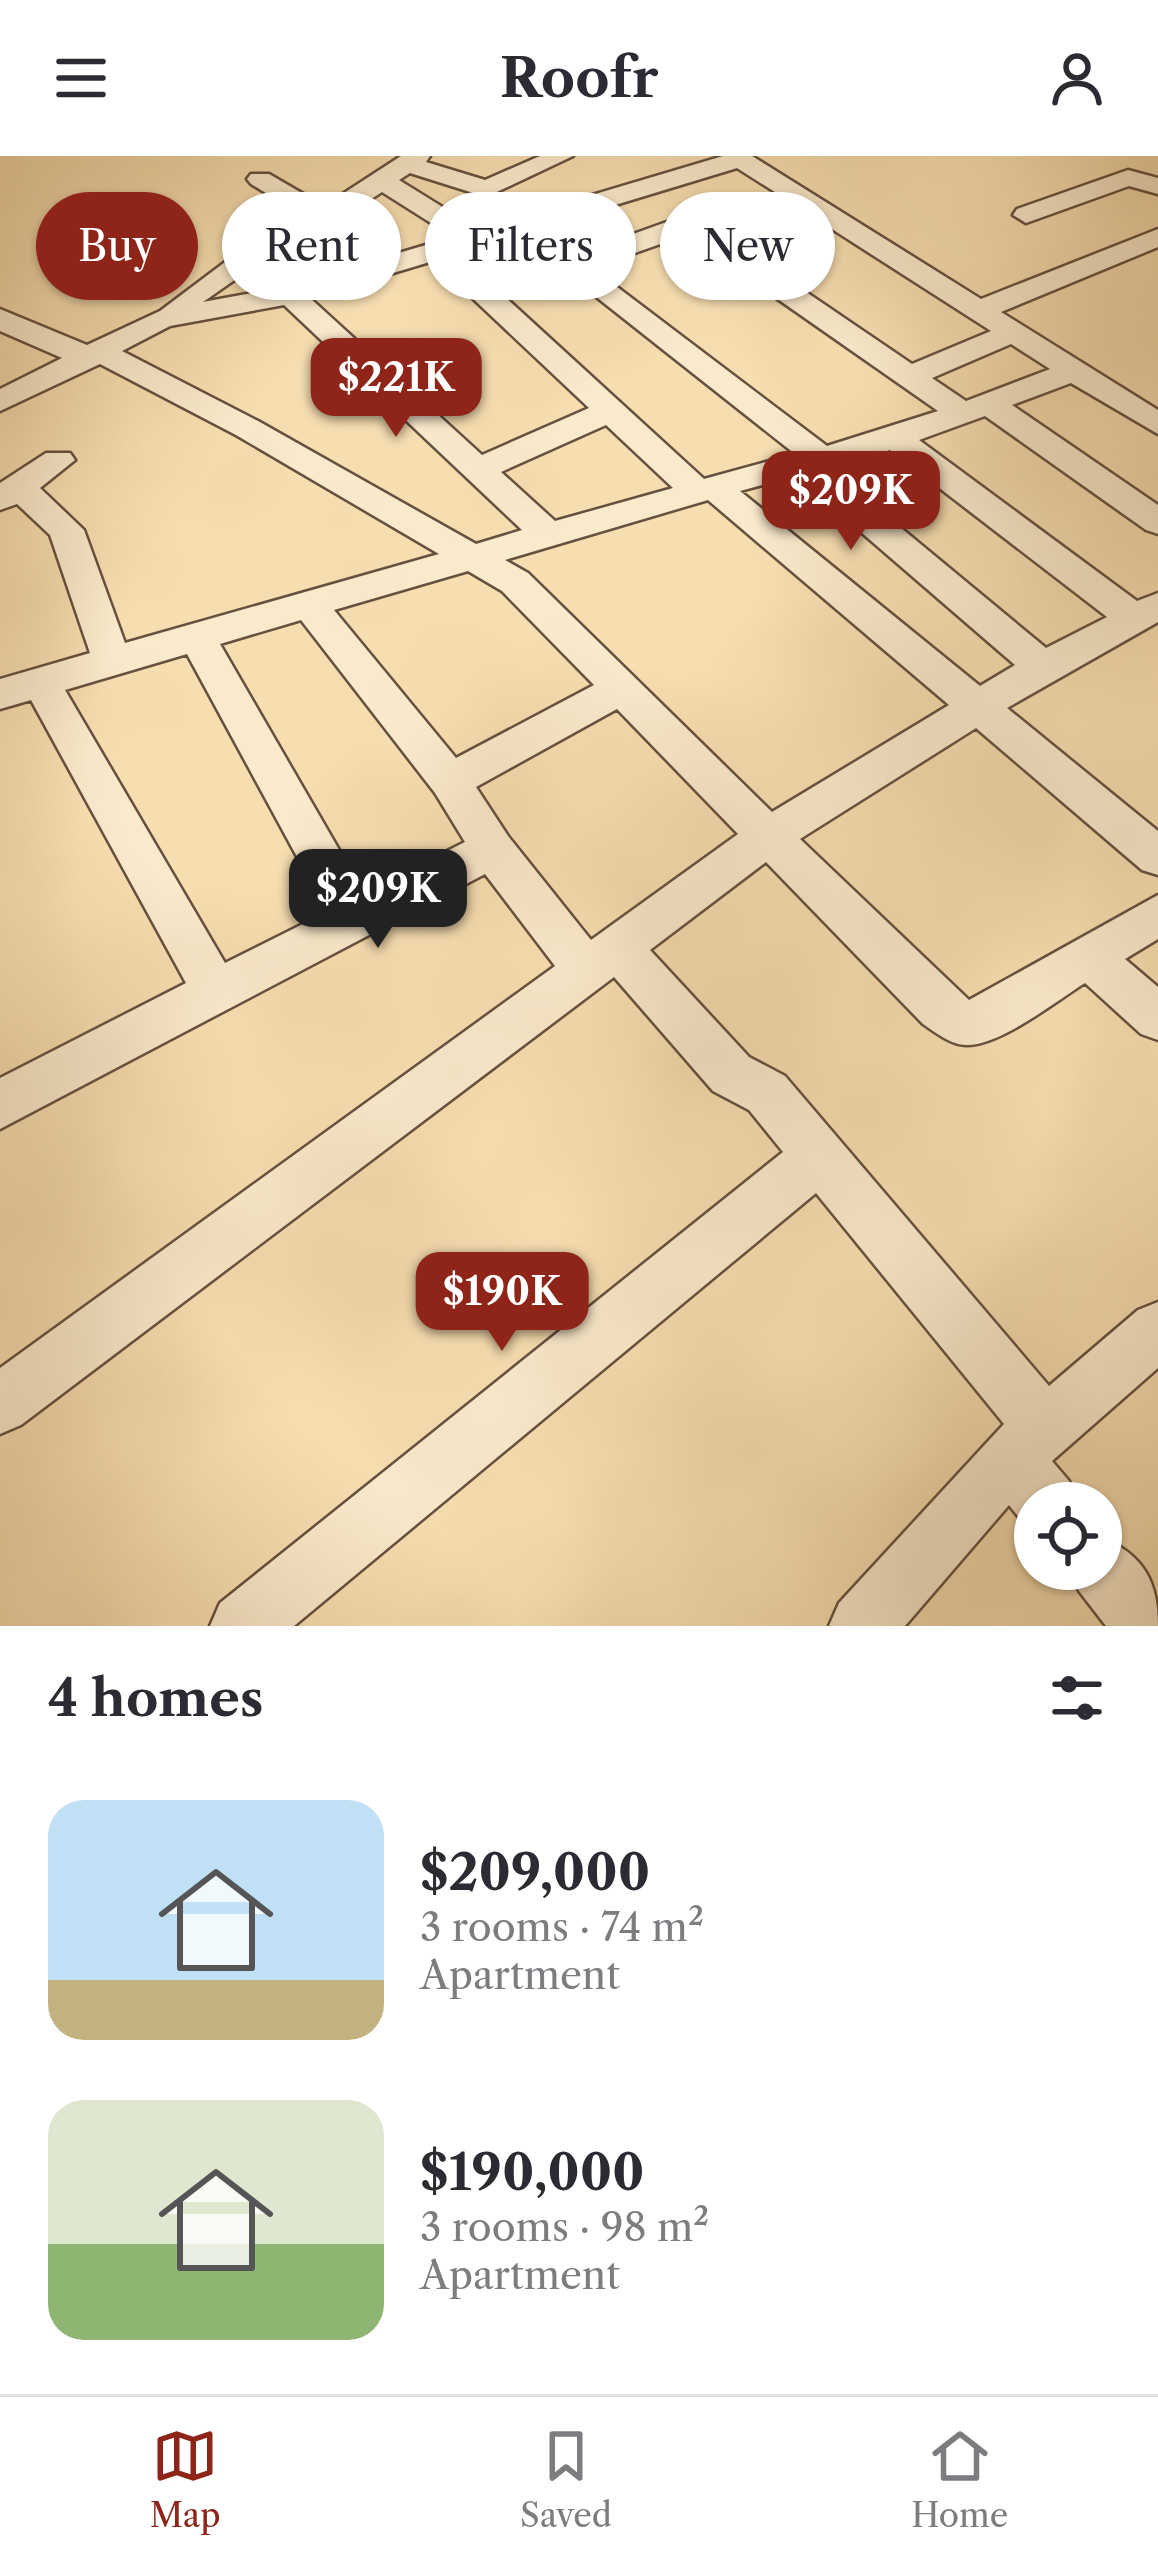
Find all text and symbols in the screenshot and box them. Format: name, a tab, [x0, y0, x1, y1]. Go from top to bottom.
icon: menu	[48, 45, 114, 111]
text: Roofr	[500, 45, 658, 111]
icon: person	[1044, 45, 1110, 111]
chip: Buy	[36, 192, 198, 300]
chip: Rent	[222, 192, 401, 300]
chip: Filters	[425, 192, 636, 300]
chip: New	[660, 192, 835, 300]
pin: $221K	[312, 338, 480, 440]
text: $221K	[338, 353, 454, 401]
pin: $209K	[767, 451, 935, 553]
text: $209K	[789, 466, 913, 514]
pin: $209K	[294, 849, 462, 951]
text: $209K	[316, 864, 440, 912]
pin: $190K	[418, 1252, 586, 1354]
text: $190K	[443, 1267, 561, 1315]
map controls	[1014, 1482, 1122, 1590]
button: locate	[1014, 1482, 1122, 1590]
icon: filters	[1044, 1665, 1110, 1731]
text: 4 homes	[48, 1667, 263, 1729]
text: $209,000	[420, 1841, 650, 1903]
icon: home	[144, 1848, 288, 1992]
text: 3 rooms · 74 m²	[420, 1903, 704, 1951]
text: Apartment	[420, 1951, 620, 1999]
text: $190,000	[420, 2141, 645, 2203]
icon: home	[144, 2148, 288, 2292]
text: 3 rooms · 98 m²	[420, 2203, 709, 2251]
text: Apartment	[420, 2251, 620, 2299]
tab: Map	[150, 2423, 221, 2536]
tab: Saved	[520, 2423, 612, 2536]
tab: Home	[911, 2423, 1008, 2536]

